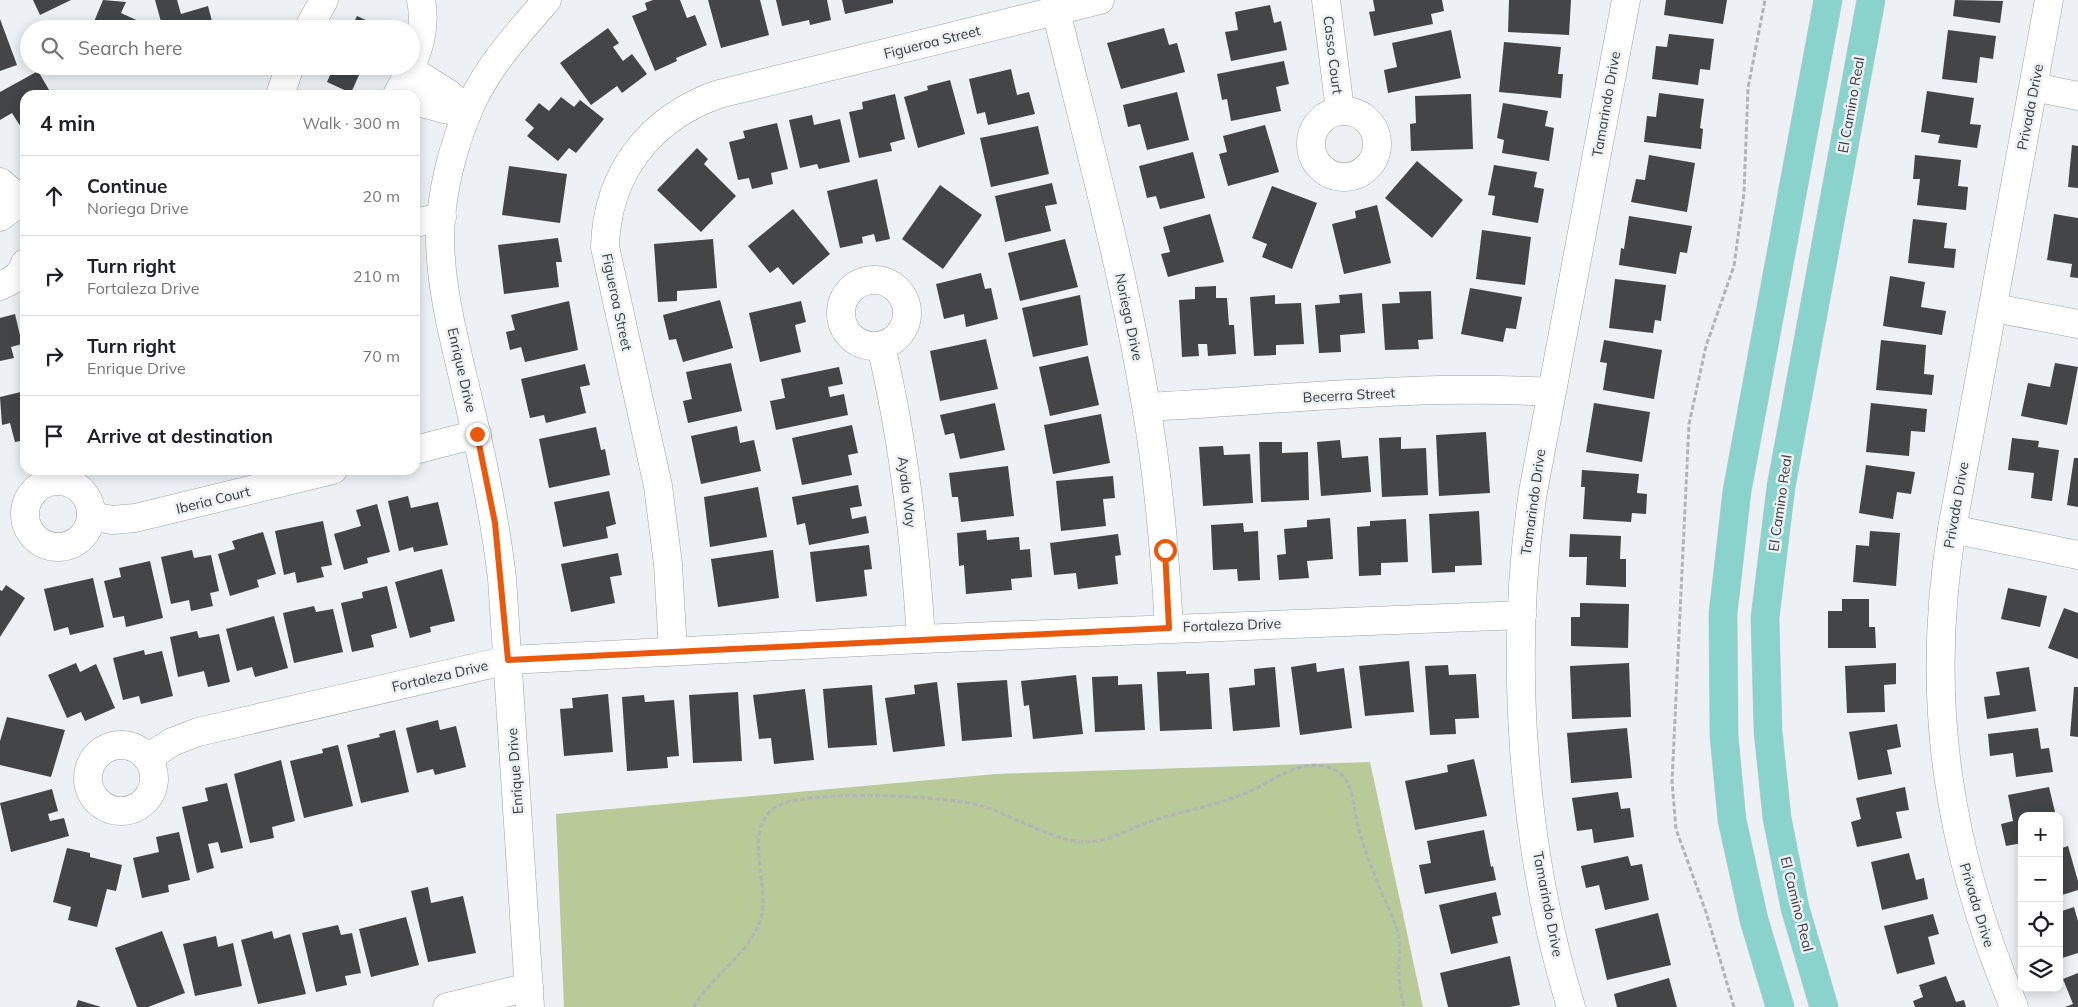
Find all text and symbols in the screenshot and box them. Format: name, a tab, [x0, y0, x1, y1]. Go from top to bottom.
street label: Casso Court	[1319, 15, 1347, 95]
search box	[20, 20, 420, 75]
street label: Figueroa Street	[882, 21, 982, 63]
icon: search	[38, 34, 66, 62]
text: Search here	[78, 36, 182, 60]
street label: Tamarindo Drive	[1588, 50, 1624, 158]
street label: El Camino Real	[1834, 56, 1868, 154]
street label: Privada Drive	[2013, 62, 2047, 152]
text: 4 min	[40, 110, 95, 136]
text: Walk · 300 m	[302, 113, 400, 133]
text: Continue	[87, 174, 167, 198]
icon: ahead	[40, 182, 68, 210]
text: 20 m	[363, 186, 400, 206]
text: Noriega Drive	[87, 198, 188, 218]
street label: Figueroa Street	[598, 252, 636, 352]
text: Turn right	[87, 254, 176, 278]
icon: right	[40, 262, 68, 290]
text: 210 m	[353, 266, 400, 286]
street label: Noriega Drive	[1111, 272, 1147, 362]
text: Fortaleza Drive	[87, 278, 199, 298]
street label: Enrique Drive	[444, 326, 480, 414]
text: Turn right	[87, 334, 176, 358]
icon: right	[40, 342, 68, 370]
text: 70 m	[363, 346, 400, 366]
text: Enrique Drive	[87, 358, 186, 378]
street label: Becerra Street	[1302, 384, 1396, 406]
icon: arrive	[40, 422, 68, 450]
route end	[466, 423, 489, 446]
text: Arrive at destination	[87, 424, 273, 448]
street label: Tamarindo Drive	[1517, 448, 1549, 556]
street label: El Camino Real	[1764, 454, 1796, 552]
street label: Ayala Way	[894, 455, 920, 529]
street label: Privada Drive	[1940, 460, 1972, 550]
street label: Iberia Court	[174, 482, 252, 518]
route start	[1154, 539, 1177, 562]
street label: Fortaleza Drive	[1183, 614, 1281, 636]
street label: Fortaleza Drive	[390, 656, 490, 696]
street label: Enrique Drive	[503, 727, 527, 815]
map controls	[2018, 812, 2063, 992]
button: +	[2018, 812, 2063, 857]
street label: Tamarindo Drive	[1529, 850, 1567, 958]
street label: El Camino Real	[1776, 855, 1818, 953]
button: −	[2018, 857, 2063, 902]
street label: Privada Drive	[1956, 861, 1998, 949]
button: locate	[2018, 902, 2063, 947]
button: layers	[2018, 947, 2063, 992]

